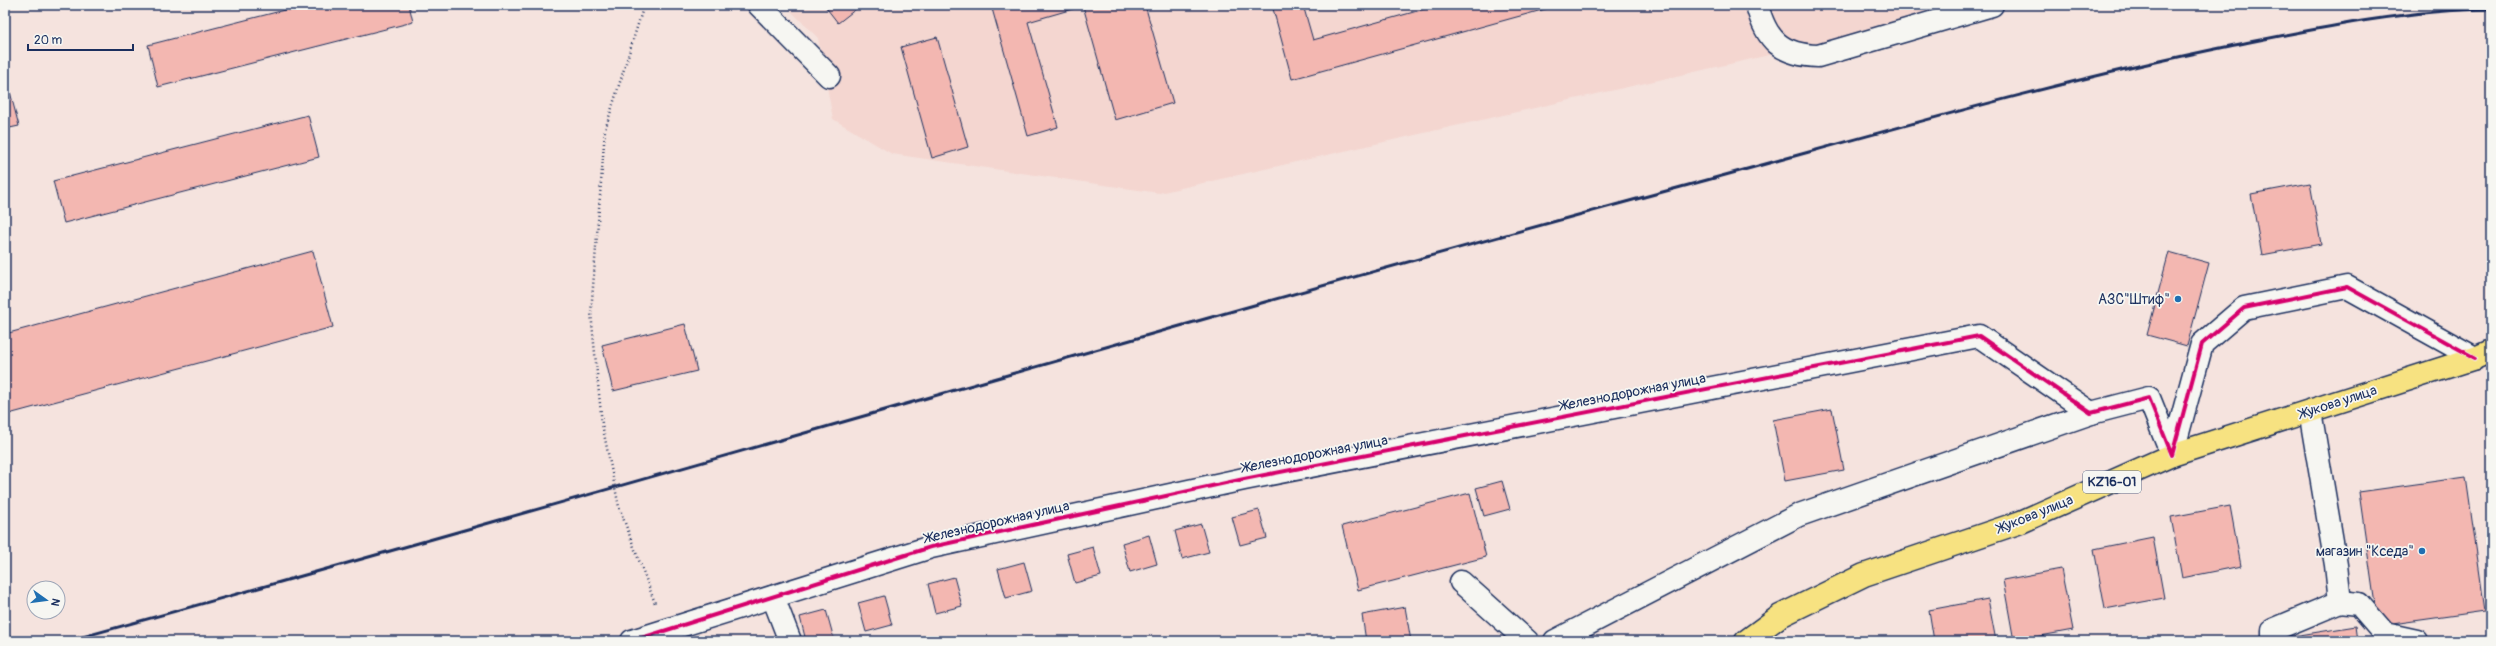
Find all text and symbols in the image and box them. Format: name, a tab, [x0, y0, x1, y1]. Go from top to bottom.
scale bar	[28, 26, 133, 52]
text: 20 m	[34, 33, 63, 48]
place label: АЗС"Штиф"	[2098, 291, 2170, 308]
marker: АЗС"Штиф"	[2173, 294, 2183, 304]
street label: Железнодорожная улица	[1557, 370, 1707, 415]
street label: Жукова улица	[2295, 381, 2379, 423]
street label: Железнодорожная улица	[1239, 432, 1389, 477]
road number: KZ16-01	[2083, 471, 2141, 493]
street label: Жукова улица	[1993, 491, 2075, 538]
street label: Железнодорожная улица	[921, 497, 1071, 547]
place label: магазин "Кседа"	[2316, 543, 2414, 560]
marker: магазин "Кседа"	[2417, 546, 2427, 556]
north arrow	[26, 580, 66, 620]
text: N	[48, 597, 62, 608]

